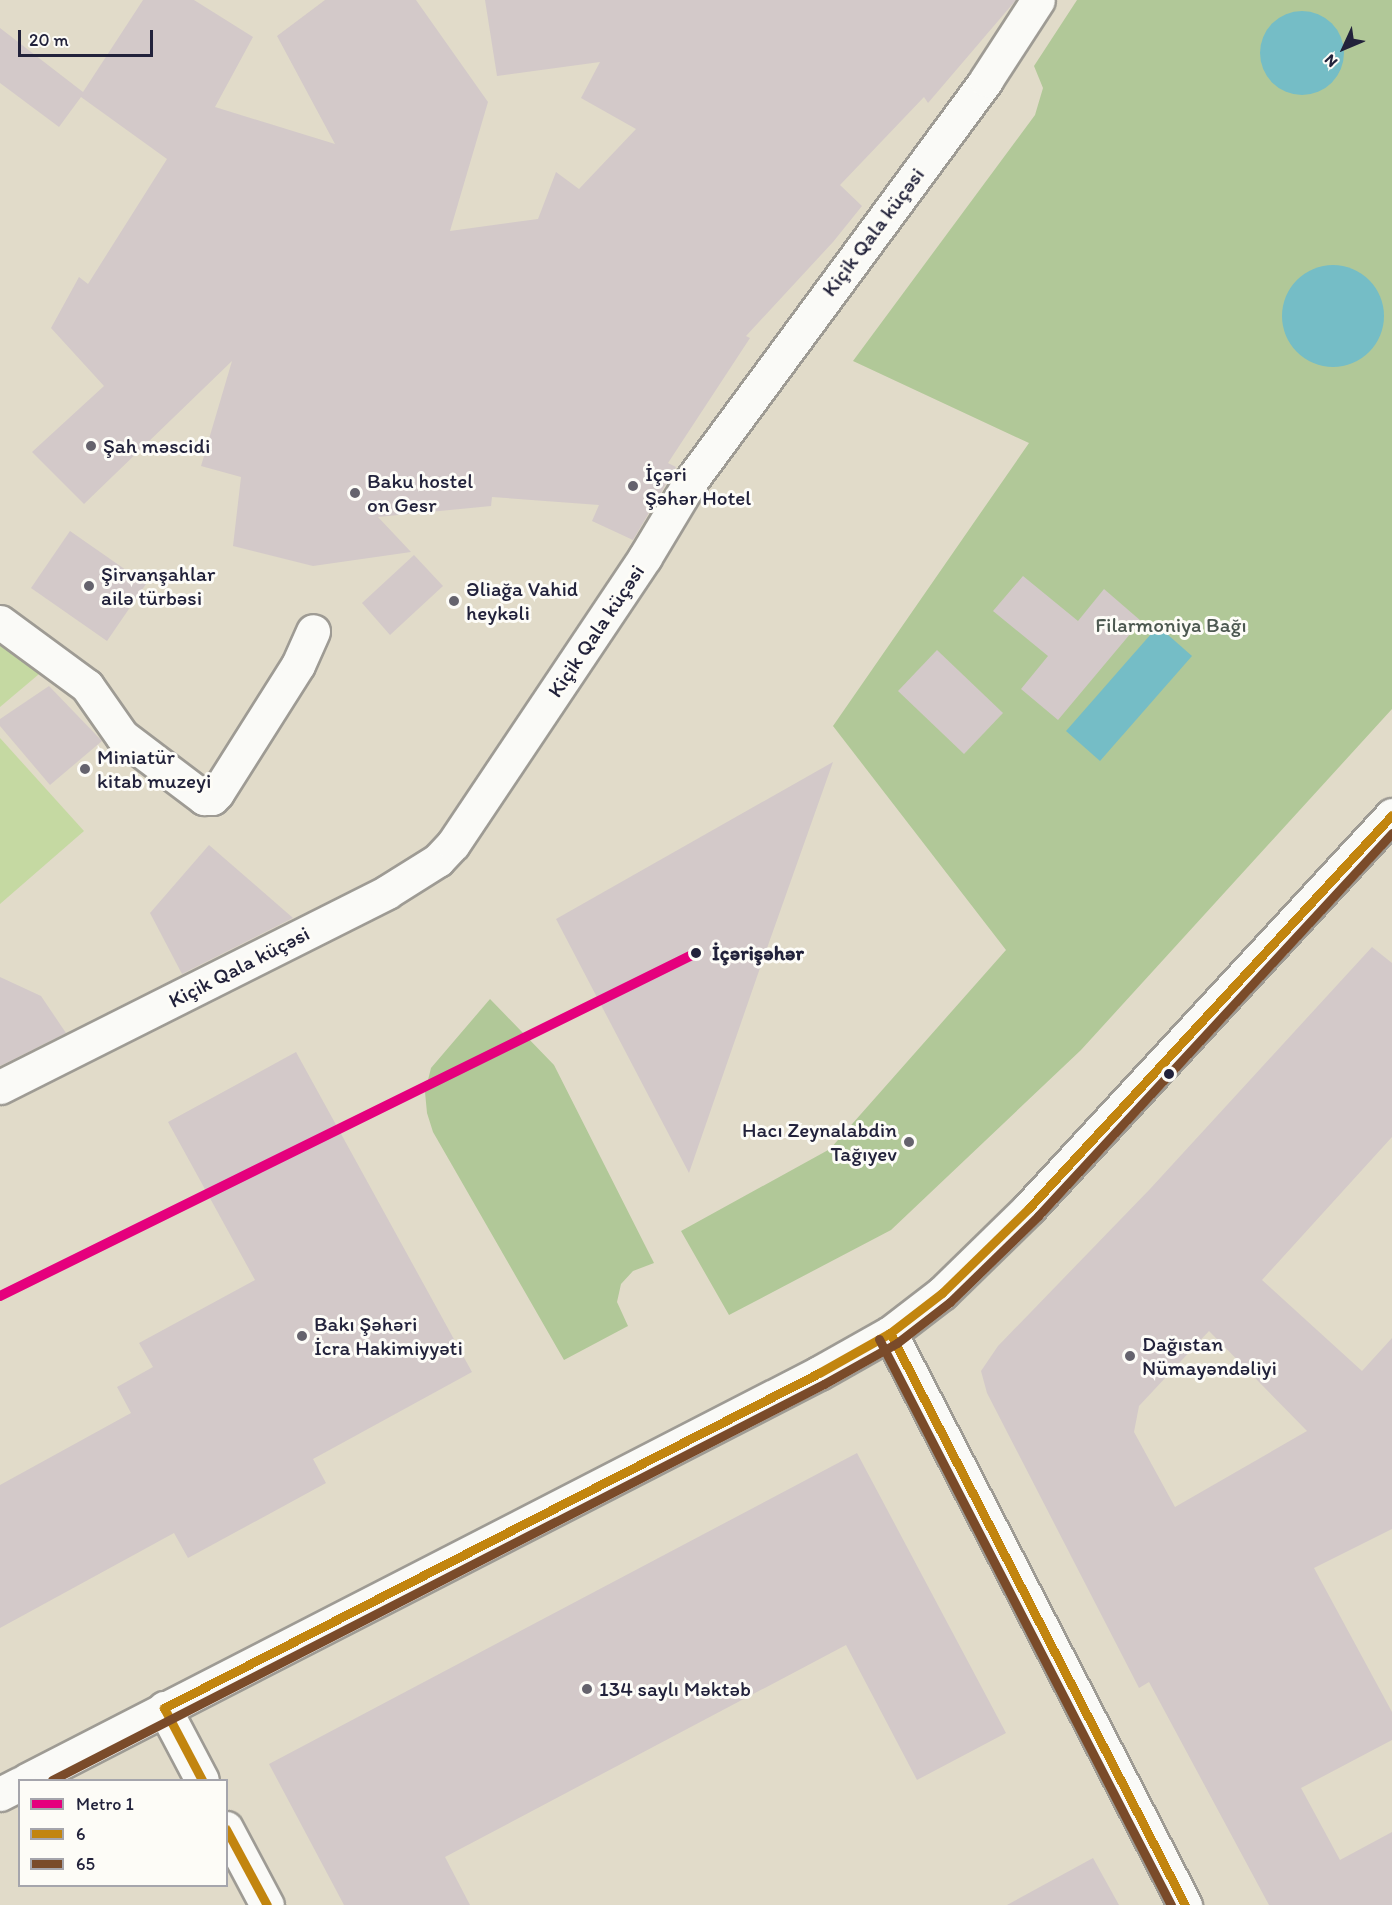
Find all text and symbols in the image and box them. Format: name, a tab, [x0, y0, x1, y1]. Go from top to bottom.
scale bar	[21, 18, 156, 56]
north arrow	[1314, 18, 1374, 78]
text: 20 m	[29, 29, 69, 51]
text: N	[1320, 50, 1341, 71]
street label: Kiçik Qala küçəsi	[817, 163, 929, 301]
place label: Şah məscidi	[103, 433, 211, 459]
marker: Şah məscidi	[84, 439, 98, 453]
place label: İçəri Şəhər Hotel	[645, 461, 751, 511]
place label: Baku hostel on Gesr	[367, 468, 474, 518]
marker: İçəri Şəhər Hotel	[626, 479, 640, 493]
marker: Baku hostel on Gesr	[348, 486, 362, 500]
street label: Kiçik Qala küçəsi	[542, 560, 650, 702]
place label: Şirvanşahlar ailə türbəsi	[101, 561, 215, 611]
place label: Əliağa Vahid heykəli	[466, 576, 578, 626]
marker: Şirvanşahlar ailə türbəsi	[82, 579, 96, 593]
marker: Əliağa Vahid heykəli	[447, 594, 461, 608]
park label: Filarmoniya Bağı	[1095, 612, 1247, 638]
place label: Miniatür kitab muzeyi	[97, 744, 211, 794]
marker: Miniatür kitab muzeyi	[78, 762, 92, 776]
street label: Kiçik Qala küçəsi	[165, 921, 313, 1013]
place label: İçərişəhər	[712, 940, 804, 966]
marker: İçərişəhər	[685, 942, 707, 964]
unlabelled marker	[1163, 1068, 1175, 1080]
place label: Hacı Zeynalabdin Tağıyev	[742, 1117, 897, 1167]
marker: Hacı Zeynalabdin Tağıyev	[902, 1135, 916, 1149]
place label: Bakı Şəhəri İcra Hakimiyyəti	[314, 1311, 463, 1361]
marker: Bakı Şəhəri İcra Hakimiyyəti	[295, 1329, 309, 1343]
place label: Dağıstan Nümayəndəliyi	[1142, 1331, 1277, 1381]
marker: Dağıstan Nümayəndəliyi	[1123, 1349, 1137, 1363]
place label: 134 saylı Məktəb	[599, 1676, 751, 1702]
marker: 134 saylı Məktəb	[580, 1682, 594, 1696]
legend	[18, 1779, 228, 1887]
text: Metro 1	[76, 1793, 134, 1815]
text: 6	[76, 1823, 86, 1845]
text: 65	[76, 1853, 95, 1875]

